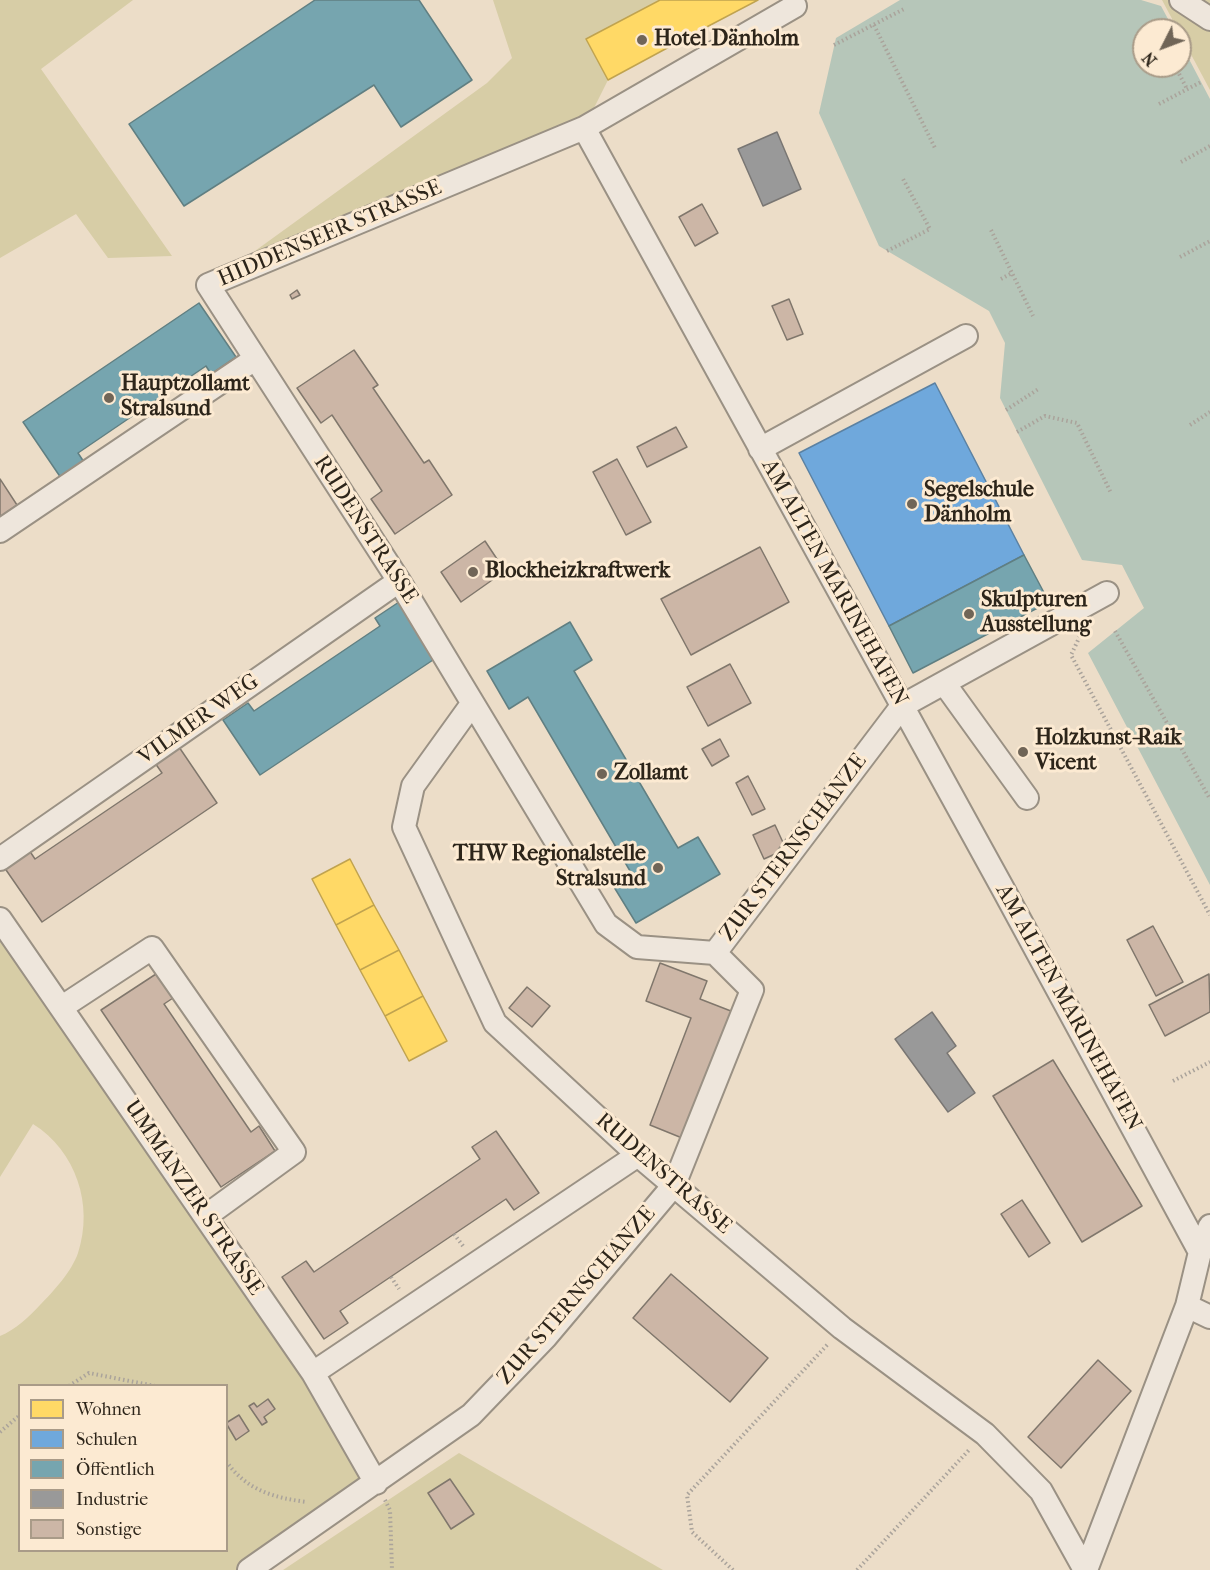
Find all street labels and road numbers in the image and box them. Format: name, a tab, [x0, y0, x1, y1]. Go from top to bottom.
street label: HIDDENSEER STRASSE	[214, 175, 446, 293]
street label: RUDENSTRASSE	[307, 451, 423, 609]
street label: AM ALTEN MARINEHAFEN	[755, 455, 913, 711]
street label: VILMER WEG	[134, 669, 264, 771]
street label: ZUR STERNSCHANZE	[715, 749, 873, 947]
street label: AM ALTEN MARINEHAFEN	[989, 880, 1147, 1136]
street label: UMMANZER STRASSE	[118, 1095, 268, 1301]
street label: RUDENSTRASSE	[590, 1108, 736, 1240]
street label: ZUR STERNSCHANZE	[492, 1201, 662, 1391]

